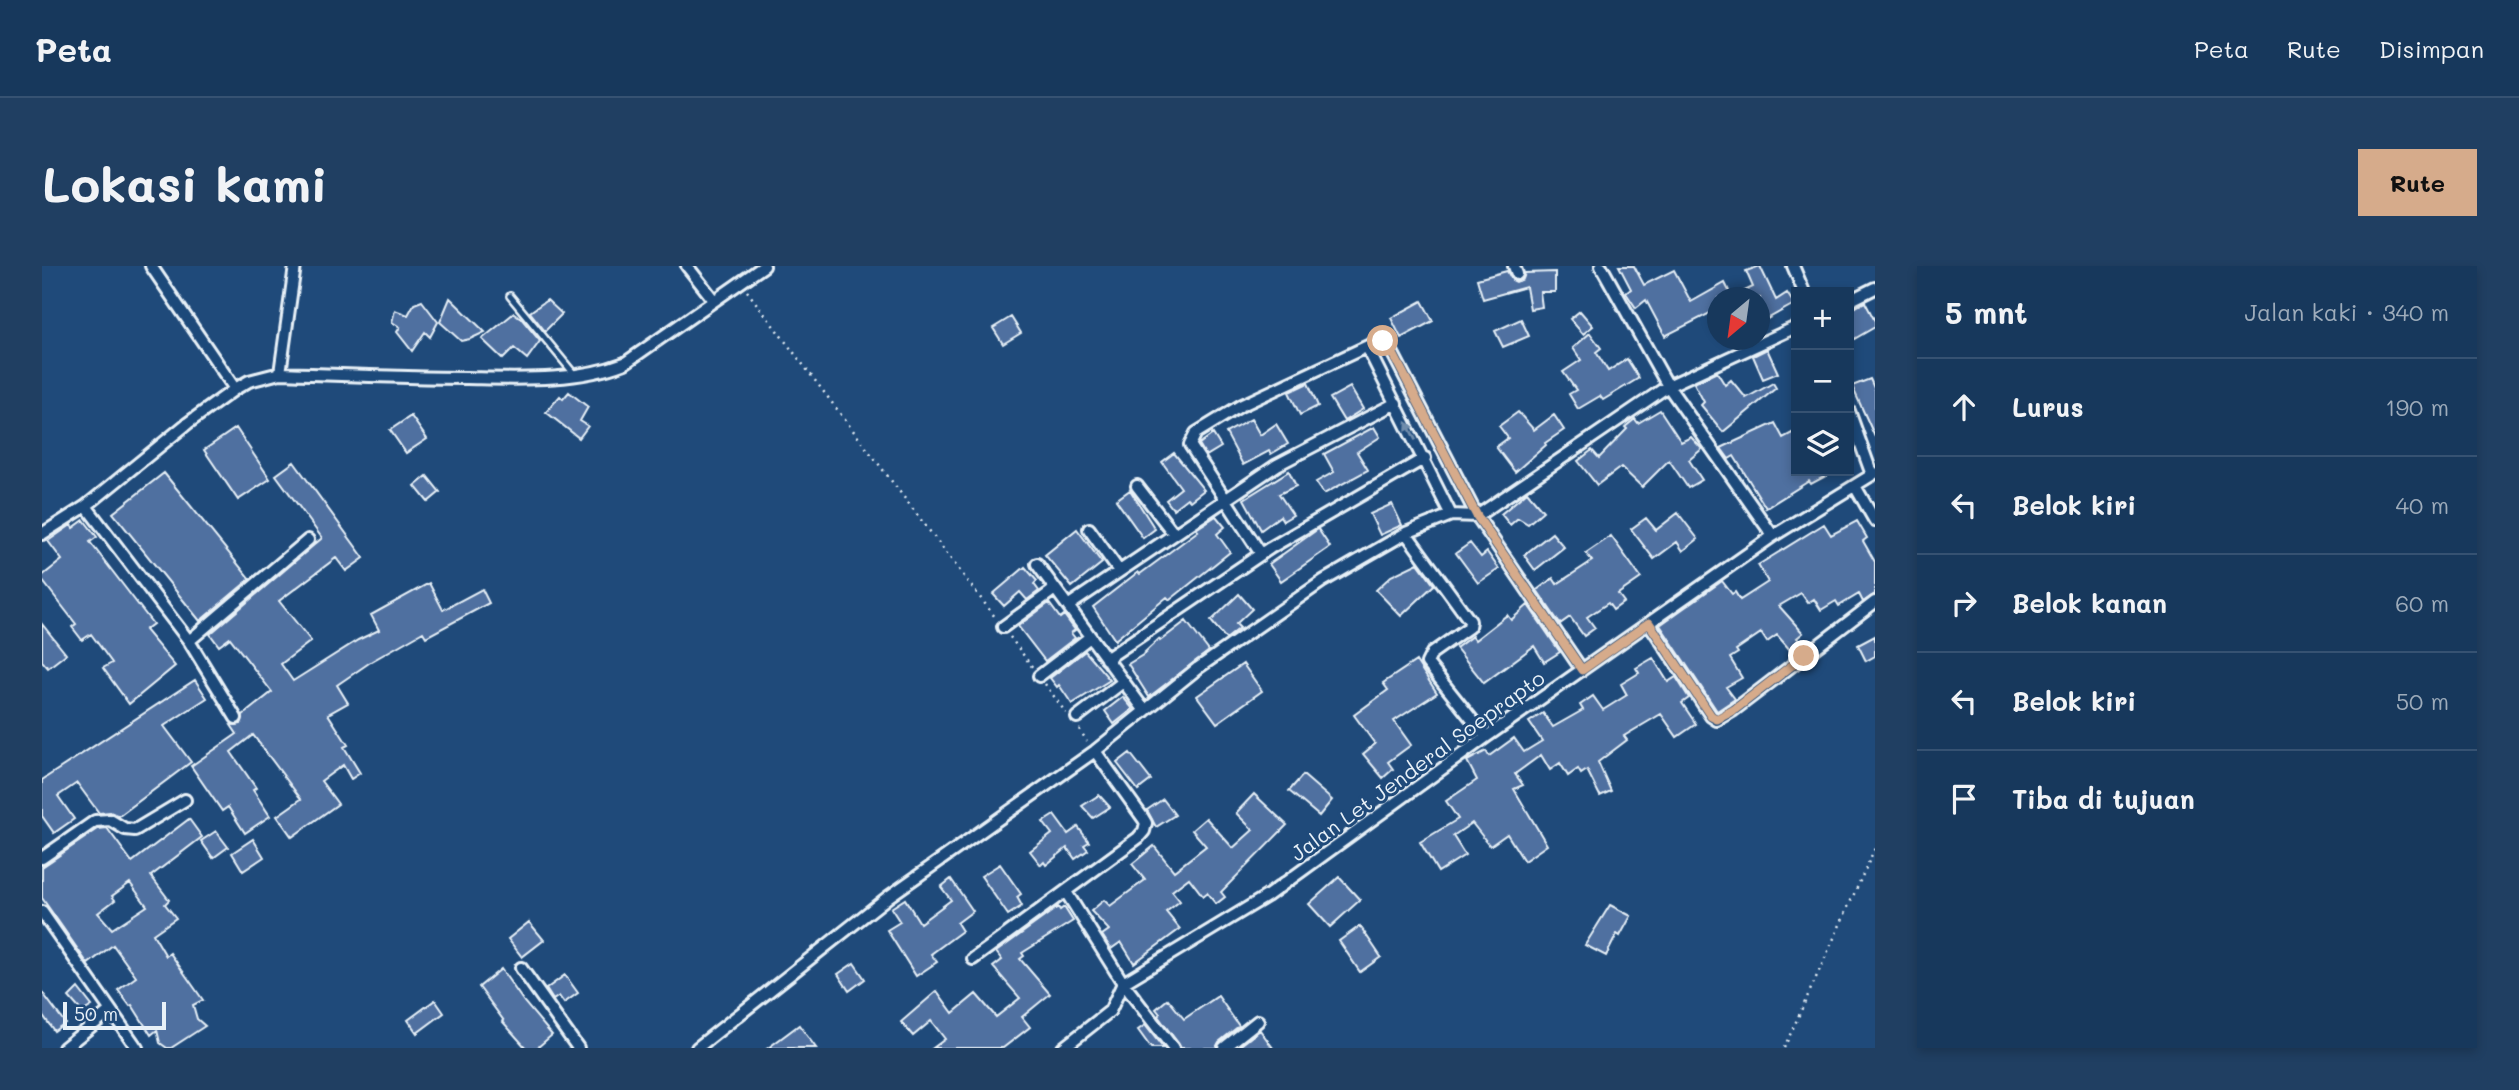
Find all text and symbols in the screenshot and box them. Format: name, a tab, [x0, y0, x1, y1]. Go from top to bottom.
text: Peta	[35, 27, 112, 70]
text: Peta	[2194, 33, 2249, 64]
text: Rute	[2287, 33, 2341, 64]
text: Disimpan	[2379, 33, 2484, 64]
button: Rute	[2358, 149, 2477, 216]
text: Lokasi kami	[42, 151, 328, 214]
north arrow	[1707, 287, 1770, 350]
map controls	[1791, 287, 1854, 476]
button: +	[1791, 287, 1854, 350]
text: 5 mnt	[1945, 292, 2028, 332]
text: Jalan kaki · 340 m	[2244, 297, 2449, 327]
route start	[1367, 325, 1398, 356]
button: −	[1791, 350, 1854, 413]
icon: ahead	[1945, 388, 1983, 426]
text: Lurus	[2012, 390, 2084, 424]
text: 190 m	[2385, 392, 2449, 422]
button: layers	[1791, 413, 1854, 476]
one-way arrow	[1405, 421, 1416, 441]
icon: left	[1945, 486, 1983, 524]
text: Belok kiri	[2012, 488, 2136, 522]
text: 40 m	[2396, 490, 2449, 520]
icon: right	[1945, 584, 1983, 622]
text: Belok kanan	[2012, 586, 2167, 620]
text: 60 m	[2395, 588, 2449, 618]
route end	[1788, 640, 1819, 671]
street label: Jalan Let Jenderal Soeprapto	[1285, 664, 1549, 866]
icon: left	[1945, 682, 1983, 720]
text: Belok kiri	[2012, 684, 2136, 718]
text: 50 m	[2396, 686, 2449, 716]
icon: arrive	[1945, 780, 1983, 818]
text: Tiba di tujuan	[2012, 782, 2195, 816]
scale bar	[63, 999, 166, 1031]
text: 50 m	[74, 1001, 118, 1026]

